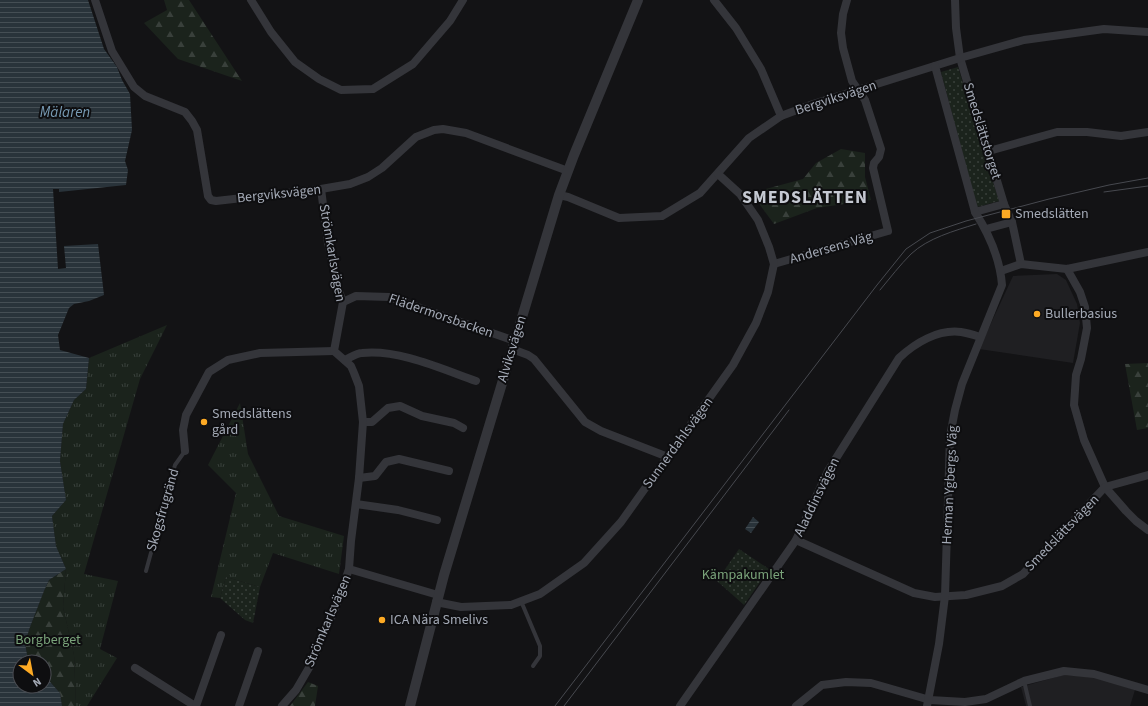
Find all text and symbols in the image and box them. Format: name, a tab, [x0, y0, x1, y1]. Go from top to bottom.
street label: Bergviksvägen	[793, 75, 879, 121]
street label: Smedslättstorget	[958, 80, 1006, 182]
water label: Mälaren	[40, 102, 90, 123]
street label: Bergviksvägen	[236, 180, 322, 208]
district label: SMEDSLÄTTEN	[742, 185, 868, 210]
street label: Strömkarlsvägen	[314, 203, 350, 303]
place label: Smedslätten	[1015, 204, 1089, 224]
marker: Smedslätten	[1000, 208, 1012, 220]
street label: Andersens Väg	[787, 227, 875, 269]
street label: Flädermorsbacken	[386, 289, 496, 343]
place label: Bullerbasius	[1045, 304, 1117, 324]
marker: Bullerbasius	[1032, 309, 1042, 319]
street label: Alviksvägen	[492, 313, 532, 385]
street label: Sunnerdahlsvägen	[638, 393, 718, 493]
place label: Smedslättens gård	[212, 404, 292, 440]
marker: Smedslättens gård	[199, 417, 209, 427]
street label: Herman Ygbergs Väg	[937, 425, 963, 545]
street label: Aladdinsvägen	[789, 454, 845, 540]
street label: Skogsfrugränd	[142, 466, 184, 554]
street label: Smedslättsvägen	[1020, 490, 1104, 576]
park label: Kämpakumlet	[702, 565, 785, 585]
street label: Strömkarlsvägen	[300, 572, 356, 670]
place label: ICA Nära Smelivs	[390, 610, 488, 630]
marker: ICA Nära Smelivs	[377, 615, 387, 625]
park label: Borgberget	[15, 630, 81, 650]
north arrow	[12, 654, 52, 694]
text: N	[30, 674, 44, 690]

